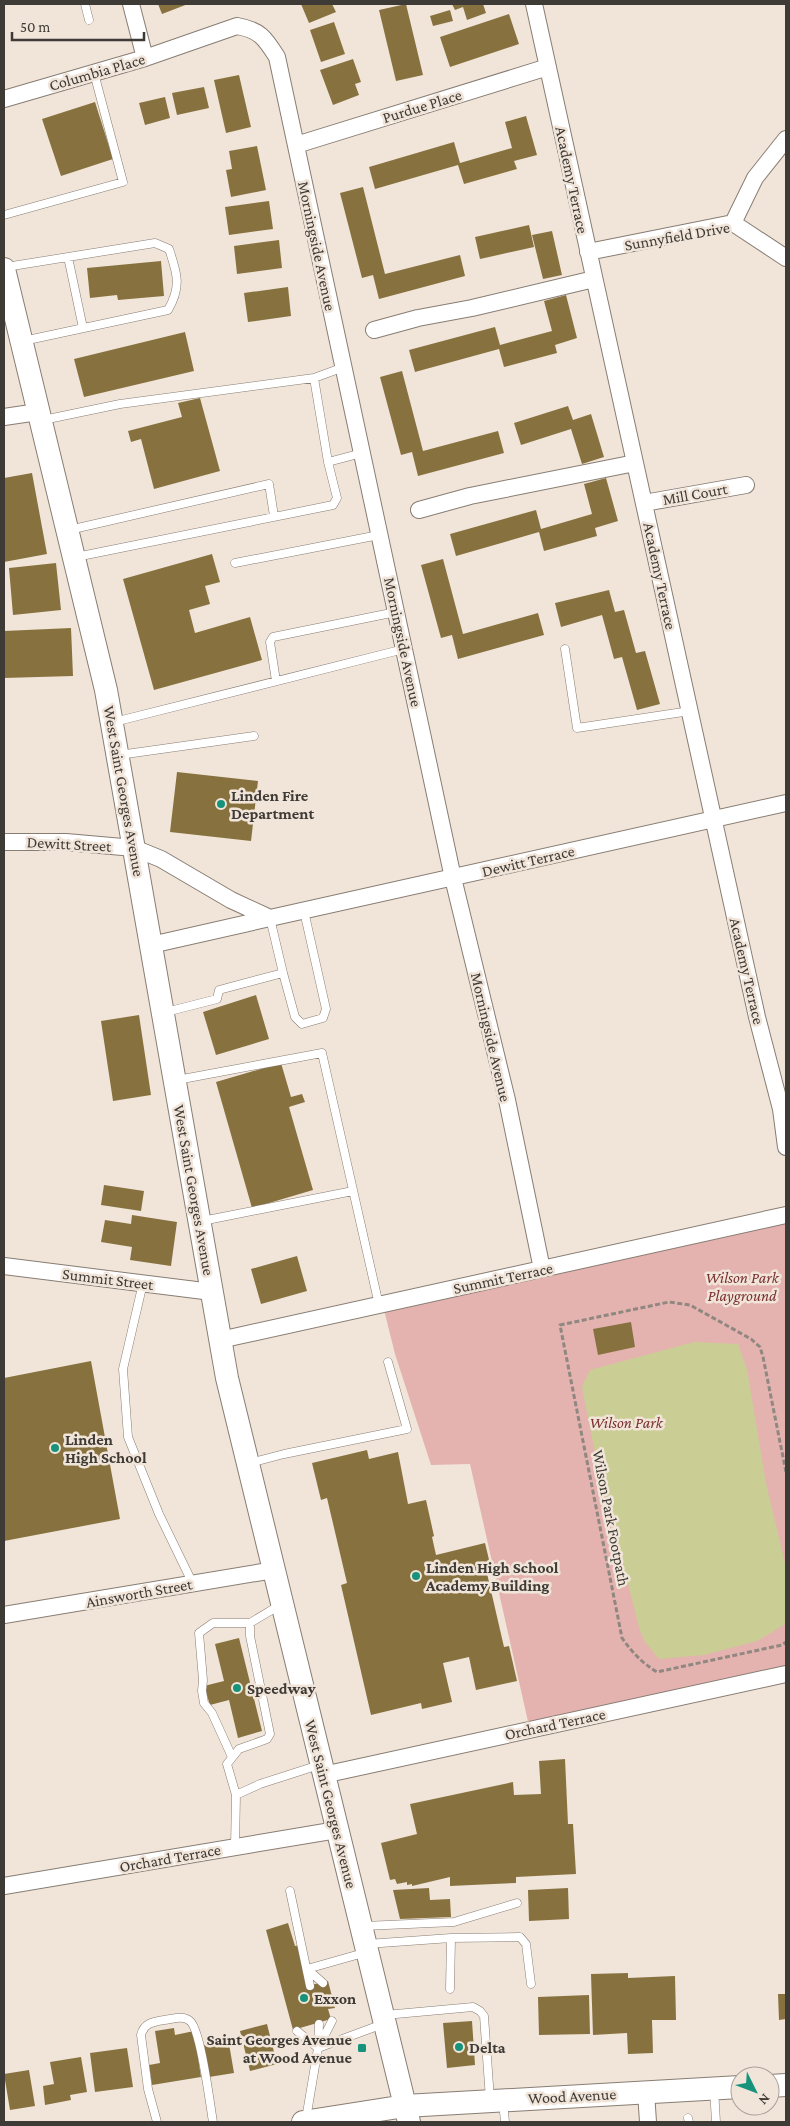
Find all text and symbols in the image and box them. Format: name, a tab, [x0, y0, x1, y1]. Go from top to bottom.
scale bar	[12, 10, 145, 42]
text: 50 m	[20, 19, 50, 35]
street label: Columbia Place	[47, 50, 147, 94]
street label: Purdue Place	[380, 86, 464, 126]
street label: Academy Terrace	[551, 125, 592, 235]
street label: Morningside Avenue	[294, 180, 339, 313]
street label: Sunnyfield Drive	[623, 218, 731, 255]
street label: Mill Court	[661, 480, 729, 508]
street label: Academy Terrace	[639, 521, 680, 631]
street label: Morningside Avenue	[380, 576, 425, 709]
street label: West Saint Georges Avenue	[100, 704, 147, 878]
place label: Linden Fire Department	[231, 787, 314, 822]
marker: Linden Fire Department	[215, 798, 227, 810]
street label: Dewitt Street	[26, 833, 112, 855]
street label: Dewitt Terrace	[480, 842, 576, 880]
street label: Academy Terrace	[725, 916, 768, 1026]
street label: Morningside Avenue	[467, 971, 514, 1103]
street label: West Saint Georges Avenue	[170, 1103, 217, 1277]
street label: Summit Terrace	[452, 1259, 554, 1297]
street label: Summit Street	[61, 1265, 155, 1293]
park label: Wilson Park Playground	[705, 1269, 780, 1305]
park label: Wilson Park	[589, 1414, 664, 1431]
place label: Linden High School	[65, 1431, 147, 1466]
marker: Linden High School	[49, 1442, 61, 1454]
street label: Wilson Park Footpath	[588, 1448, 633, 1588]
place label: Linden High School Academy Building	[425, 1559, 559, 1594]
marker: Linden High School Academy Building	[410, 1570, 422, 1582]
street label: Ainsworth Street	[84, 1575, 194, 1611]
place label: Speedway	[247, 1680, 316, 1697]
marker: Speedway	[231, 1682, 243, 1694]
street label: Orchard Terrace	[503, 1705, 607, 1743]
street label: West Saint Georges Avenue	[301, 1718, 360, 1890]
street label: Orchard Terrace	[118, 1841, 222, 1875]
place label: Exxon	[314, 1990, 356, 2007]
marker: Exxon	[298, 1992, 310, 2004]
place label: Saint Georges Avenue at Wood Avenue	[207, 2031, 353, 2066]
place label: Delta	[469, 2039, 506, 2056]
marker: Delta	[453, 2041, 465, 2053]
marker: Saint Georges Avenue at Wood Avenue	[356, 2042, 368, 2054]
north arrow	[730, 2066, 780, 2116]
street label: Wood Avenue	[527, 2085, 617, 2107]
text: N	[755, 2091, 774, 2109]

